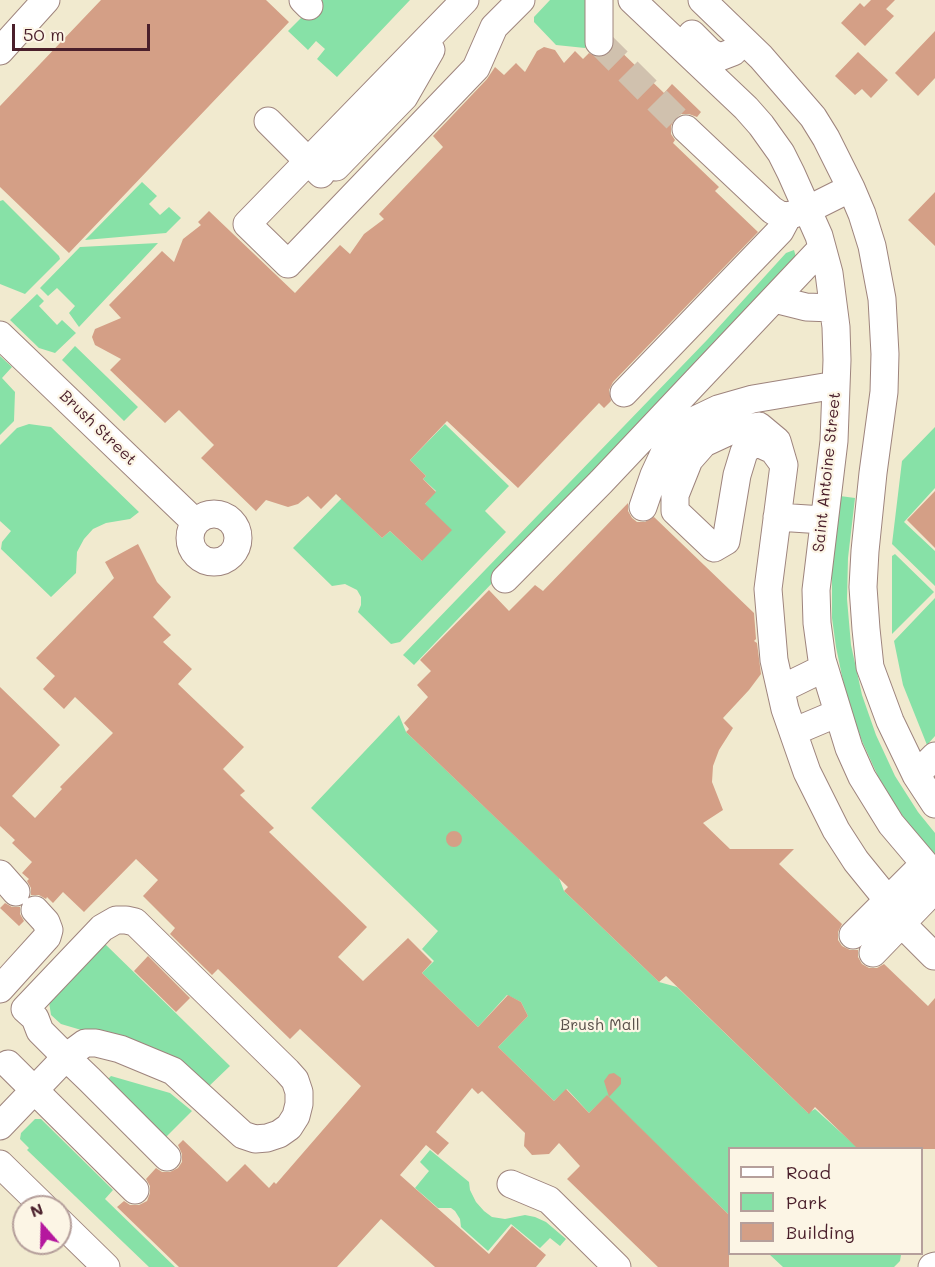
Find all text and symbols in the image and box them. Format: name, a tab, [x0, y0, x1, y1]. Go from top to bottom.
scale bar	[15, 12, 153, 50]
text: 50 m	[23, 22, 65, 46]
street label: Brush Street	[56, 387, 140, 469]
street label: Saint Antoine Street	[809, 391, 845, 553]
park label: Brush Mall	[560, 1015, 640, 1035]
legend	[728, 1147, 923, 1255]
text: Road	[786, 1160, 831, 1184]
text: Park	[786, 1190, 827, 1214]
north arrow	[12, 1195, 72, 1255]
text: N	[27, 1198, 46, 1221]
text: Building	[786, 1220, 854, 1244]

